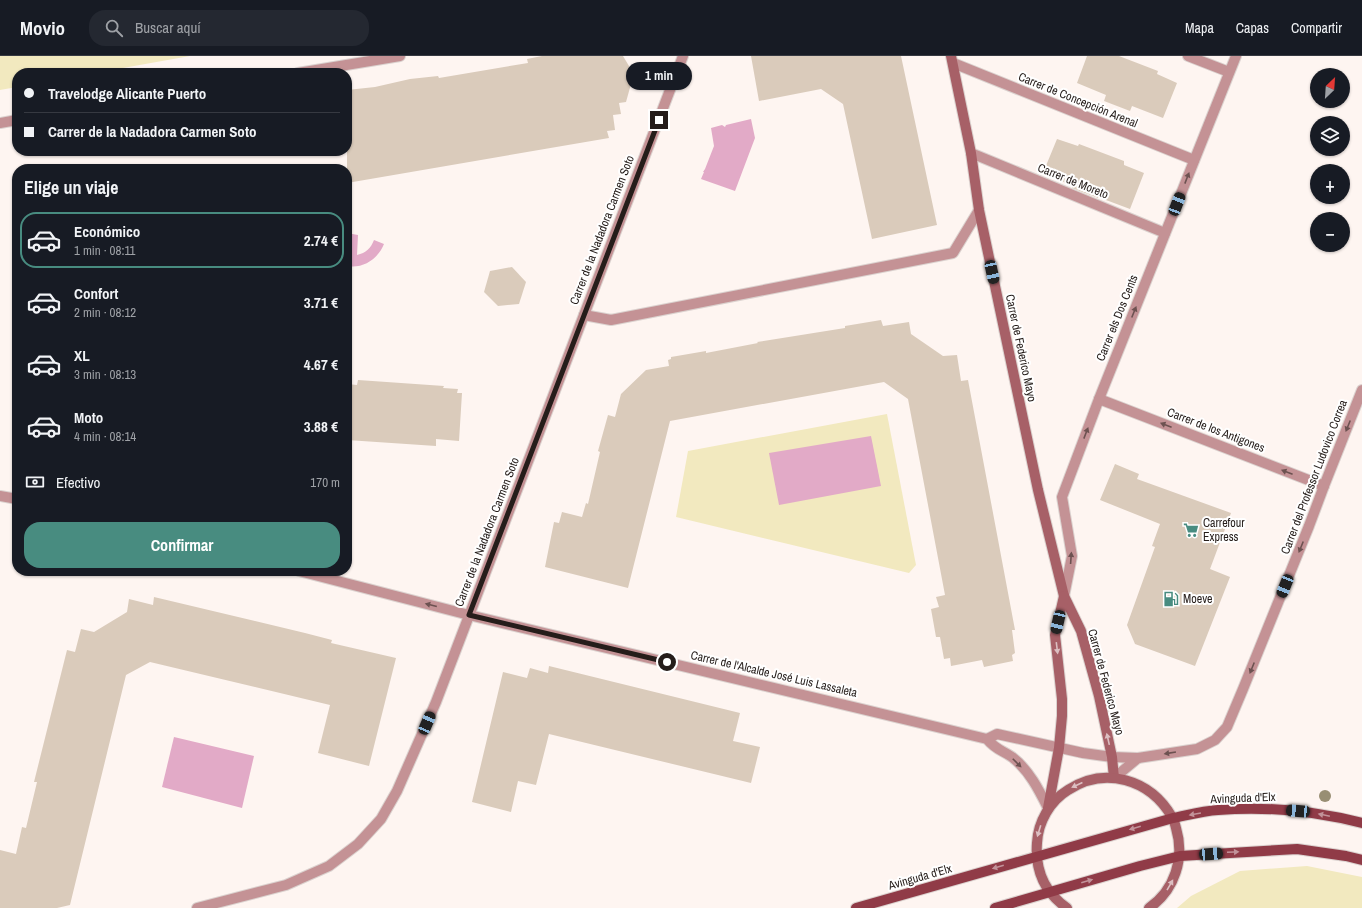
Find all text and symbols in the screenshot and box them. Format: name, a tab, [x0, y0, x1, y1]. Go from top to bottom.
search box	[89, 10, 369, 46]
text: Movio	[20, 15, 65, 41]
icon: search	[103, 17, 125, 39]
text: Buscar aquí	[135, 17, 201, 38]
text: Mapa	[1185, 19, 1214, 37]
text: Capas	[1236, 19, 1269, 37]
text: Compartir	[1291, 19, 1342, 37]
callout: 1 min	[626, 62, 692, 90]
text: 1 min	[645, 67, 673, 84]
north arrow	[1310, 68, 1350, 108]
map controls	[1310, 68, 1350, 252]
street label: Carrer de Concepción Arenal	[1016, 69, 1140, 131]
text: Travelodge Alicante Puerto	[48, 83, 206, 104]
route end	[650, 111, 668, 129]
button: layers	[1310, 116, 1350, 156]
text: Carrer de la Nadadora Carmen Soto	[48, 121, 257, 142]
street label: Carrer de la Nadadora Carmen Soto	[566, 153, 638, 307]
street label: Carrer de Moreto	[1035, 160, 1111, 202]
button: +	[1310, 164, 1350, 204]
one-way arrow	[1184, 172, 1190, 184]
text: Elige un viaje	[24, 175, 118, 200]
car	[1167, 191, 1187, 217]
button: −	[1310, 212, 1350, 252]
text: Económico	[74, 221, 140, 242]
icon: car	[26, 222, 62, 258]
text: 2.74 €	[304, 230, 338, 251]
text: 1 min · 08:11	[74, 242, 135, 259]
car	[984, 259, 1000, 285]
street label: Carrer els Dos Cents	[1092, 272, 1142, 364]
text: Confort	[74, 283, 118, 304]
icon: car	[26, 284, 62, 320]
text: 3.71 €	[304, 292, 338, 313]
street label: Carrer de Federico Mayo	[1002, 293, 1040, 403]
text: 2 min · 08:12	[74, 304, 136, 321]
one-way arrow	[1131, 306, 1137, 318]
text: XL	[74, 345, 90, 366]
icon: car	[26, 346, 62, 382]
text: 4.67 €	[304, 354, 338, 375]
text: 3 min · 08:13	[74, 366, 136, 383]
street label: Carrer del Professor Ludovico Correa	[1277, 397, 1351, 556]
street label: Carrer de los Antigones	[1165, 404, 1267, 456]
text: Moto	[74, 407, 103, 428]
icon: car	[26, 408, 62, 444]
text: 3.88 €	[304, 416, 338, 437]
one-way arrow	[1344, 420, 1350, 432]
one-way arrow	[1160, 421, 1172, 427]
one-way arrow	[1083, 427, 1089, 439]
text: 4 min · 08:14	[74, 428, 136, 445]
street label: Carrer de la Nadadora Carmen Soto	[451, 455, 523, 609]
one-way arrow	[1281, 468, 1293, 474]
icon: cash	[24, 471, 46, 493]
text: Efectivo	[56, 472, 100, 493]
text: 170 m	[310, 474, 340, 491]
place label: Carrefour Express	[1203, 515, 1245, 545]
supermarket icon: Carrefour Express	[1182, 521, 1200, 539]
button: Confirmar	[24, 522, 340, 568]
one-way arrow	[1298, 542, 1304, 553]
one-way arrow	[1067, 552, 1074, 564]
car	[1275, 573, 1295, 599]
fuel station icon: Moeve	[1162, 590, 1180, 608]
place label: Moeve	[1183, 591, 1213, 607]
one-way arrow	[425, 602, 437, 608]
car	[1049, 609, 1067, 635]
street label: Carrer de Federico Mayo	[1084, 627, 1128, 737]
one-way arrow	[1053, 642, 1060, 654]
street label: Carrer de l'Alcalde José Luis Lassaleta	[689, 647, 859, 701]
route start	[658, 653, 676, 671]
one-way arrow	[1249, 662, 1255, 673]
car	[417, 710, 437, 736]
one-way arrow	[1104, 733, 1110, 745]
one-way arrow	[1163, 750, 1176, 756]
one-way arrow	[1012, 758, 1022, 768]
one-way arrow	[1072, 782, 1083, 788]
street label: Avinguda d'Elx	[1209, 789, 1276, 807]
car	[1286, 804, 1310, 818]
one-way arrow	[1189, 811, 1201, 817]
one-way arrow	[1318, 811, 1330, 817]
one-way arrow	[1129, 825, 1141, 831]
one-way arrow	[1036, 826, 1042, 838]
car	[1199, 847, 1223, 861]
one-way arrow	[1227, 849, 1239, 856]
street label: Avinguda d'Elx	[886, 860, 954, 894]
one-way arrow	[992, 864, 1004, 870]
one-way arrow	[1082, 878, 1094, 884]
one-way arrow	[1166, 879, 1173, 891]

